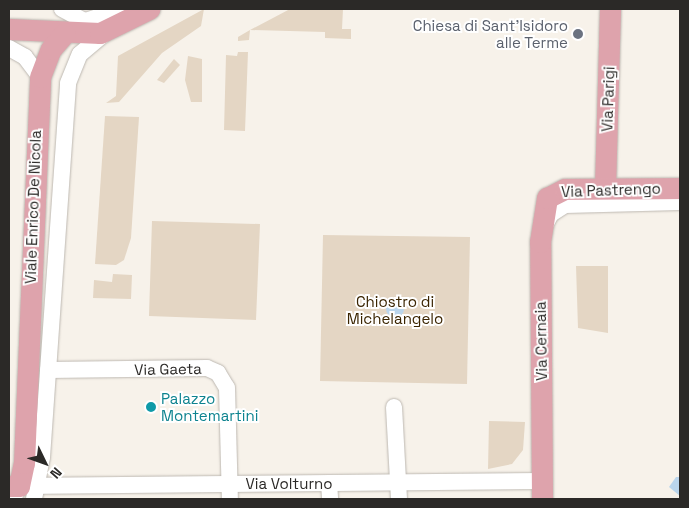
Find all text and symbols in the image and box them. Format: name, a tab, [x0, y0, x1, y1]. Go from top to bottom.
place label: Chiesa di Sant'Isidoro alle Terme	[413, 16, 568, 51]
marker: Chiesa di Sant'Isidoro alle Terme	[572, 28, 584, 40]
street label: Via Parigi	[598, 66, 618, 132]
street label: Viale Enrico De Nicola	[21, 130, 45, 284]
street label: Via Pastrengo	[561, 179, 661, 201]
park label: Chiostro di Michelangelo	[347, 292, 443, 327]
street label: Via Cernaia	[531, 301, 551, 381]
street label: Via Gaeta	[134, 359, 202, 379]
place label: Palazzo Montemartini	[161, 389, 258, 424]
marker: Palazzo Montemartini	[145, 401, 157, 413]
north arrow	[20, 438, 70, 488]
text: N	[46, 464, 66, 483]
street label: Via Volturno	[245, 475, 333, 493]

